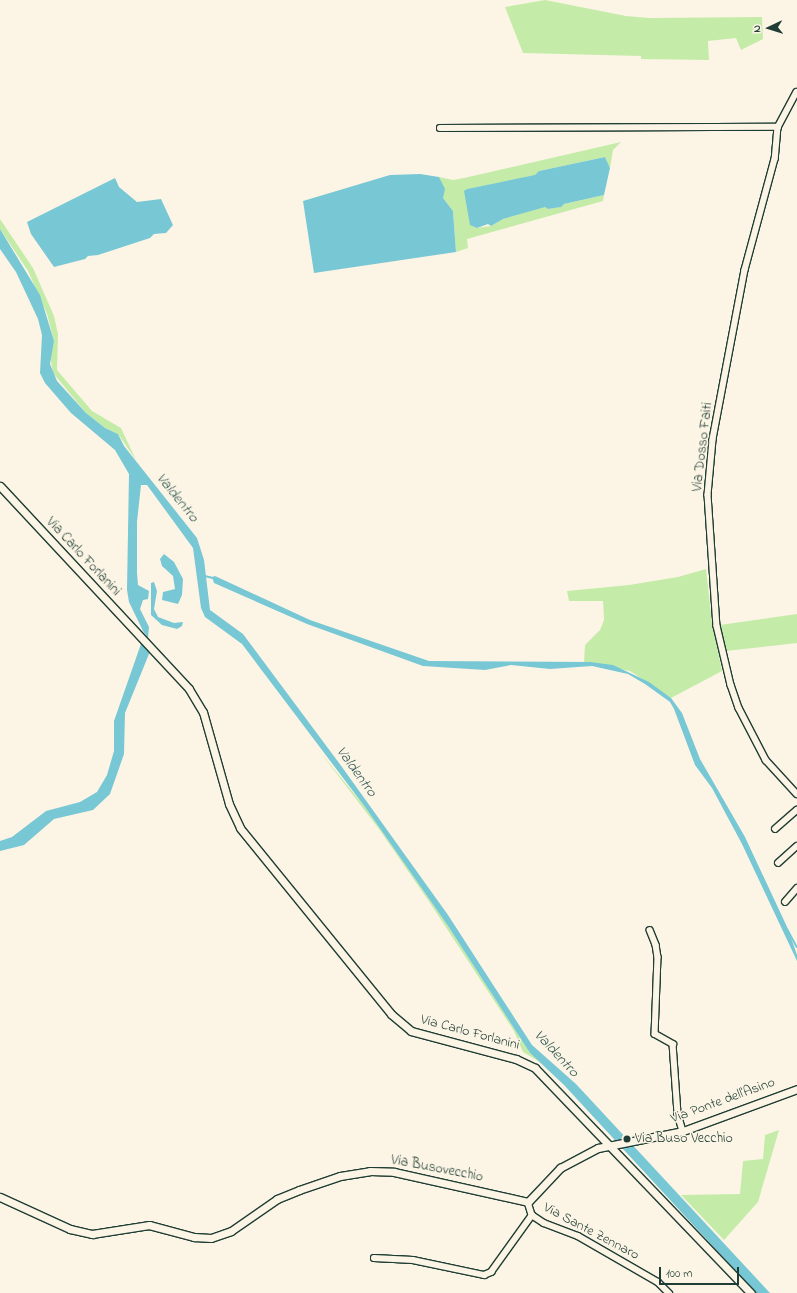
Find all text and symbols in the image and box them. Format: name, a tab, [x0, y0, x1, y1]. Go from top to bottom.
north arrow	[749, 8, 789, 48]
text: N	[749, 25, 765, 33]
street label: Via Dosso Faiti	[689, 401, 717, 493]
water label: Valdentro	[152, 470, 202, 526]
street label: Via Carlo Forlanini	[42, 514, 124, 600]
water label: Valdentro	[332, 743, 380, 801]
street label: Via Carlo Forlanini	[419, 1012, 521, 1054]
water label: Valdentro	[530, 1027, 582, 1081]
street label: Via Ponte dell'Asino	[669, 1074, 777, 1128]
place label: Via Buso Vecchio	[635, 1131, 733, 1147]
marker: Via Buso Vecchio	[622, 1134, 632, 1144]
street label: Via Busovecchio	[389, 1152, 485, 1186]
street label: Via Sante Zennaro	[540, 1200, 642, 1264]
scale bar	[661, 1259, 741, 1285]
text: 100 m	[666, 1265, 693, 1283]

